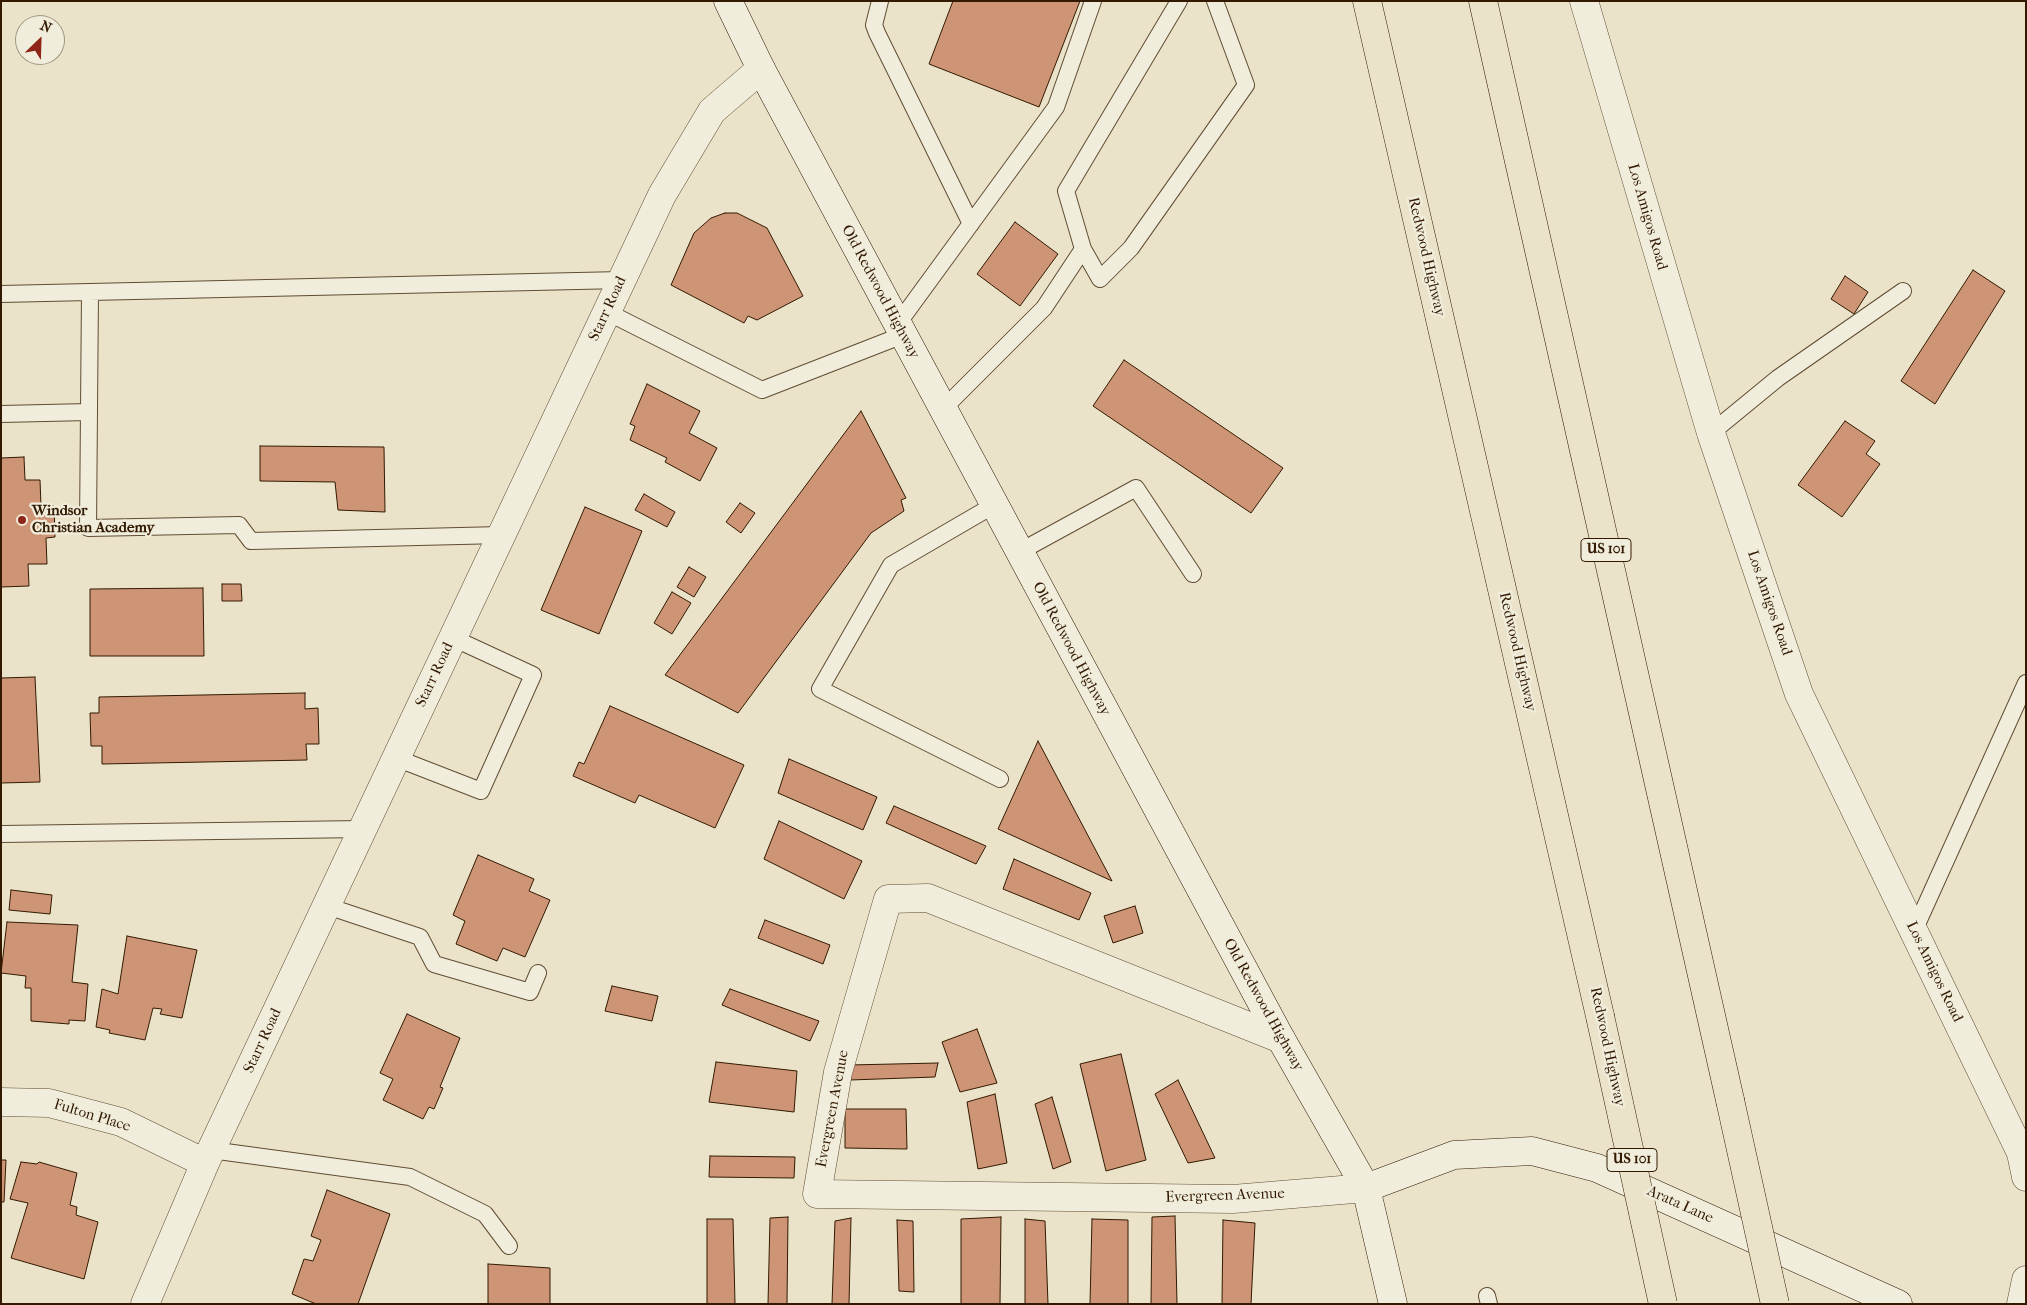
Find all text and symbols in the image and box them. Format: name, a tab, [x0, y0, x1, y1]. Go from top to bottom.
north arrow	[15, 15, 65, 65]
text: N	[38, 17, 54, 37]
street label: Los Amigos Road	[1623, 162, 1671, 272]
street label: Redwood Highway	[1404, 196, 1448, 318]
street label: Old Redwood Highway	[837, 222, 923, 362]
street label: Starr Road	[585, 274, 631, 344]
place label: Windsor Christian Academy	[32, 502, 154, 537]
marker: Windsor Christian Academy	[16, 514, 28, 526]
road number: US 101	[1581, 538, 1631, 562]
street label: Los Amigos Road	[1743, 548, 1795, 658]
street label: Old Redwood Highway	[1028, 579, 1114, 719]
street label: Redwood Highway	[1495, 591, 1539, 713]
street label: Starr Road	[412, 640, 458, 710]
street label: Los Amigos Road	[1902, 919, 1966, 1025]
street label: Old Redwood Highway	[1219, 935, 1307, 1075]
street label: Redwood Highway	[1586, 986, 1628, 1108]
street label: Starr Road	[240, 1006, 286, 1076]
street label: Evergreen Avenue	[813, 1049, 853, 1169]
street label: Fulton Place	[51, 1096, 133, 1136]
road number: US 101	[1607, 1148, 1657, 1172]
street label: Arata Lane	[1644, 1182, 1716, 1228]
street label: Evergreen Avenue	[1165, 1185, 1285, 1207]

